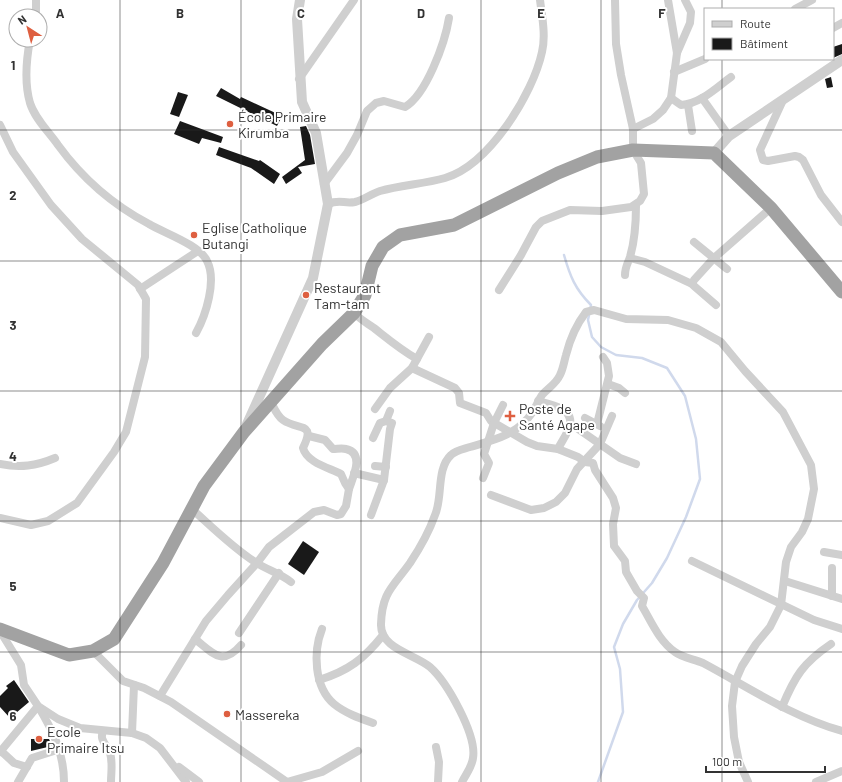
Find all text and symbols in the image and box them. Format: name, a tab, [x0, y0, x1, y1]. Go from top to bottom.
text: A	[56, 5, 65, 21]
text: B	[176, 5, 184, 21]
text: C	[297, 5, 305, 21]
text: D	[417, 5, 425, 21]
text: E	[537, 5, 545, 21]
text: F	[658, 5, 666, 21]
north arrow	[8, 8, 48, 48]
legend	[704, 8, 834, 60]
text: N	[15, 12, 29, 27]
text: Route	[740, 16, 771, 30]
text: Bâtiment	[740, 36, 788, 50]
text: 1	[11, 57, 15, 73]
place label: École Primaire Kirumba	[238, 108, 327, 141]
marker: École Primaire Kirumba	[225, 119, 235, 129]
text: 2	[9, 187, 17, 203]
place label: Eglise Catholique Butangi	[202, 219, 307, 252]
marker: Eglise Catholique Butangi	[189, 230, 199, 240]
place label: Restaurant Tam-tam	[314, 279, 381, 312]
marker: Restaurant Tam-tam	[301, 290, 311, 300]
text: 3	[9, 317, 17, 333]
place label: Poste de Santé Agape	[519, 400, 595, 433]
marker: Poste de Santé Agape	[504, 410, 516, 422]
text: 4	[9, 448, 17, 464]
text: 5	[9, 578, 17, 594]
place label: Massereka	[235, 706, 299, 723]
text: 6	[10, 708, 17, 724]
marker: Massereka	[222, 709, 232, 719]
place label: Ecole Primaire Itsu	[47, 723, 125, 756]
marker: Ecole Primaire Itsu	[34, 734, 44, 744]
scale bar	[706, 748, 825, 774]
text: 100 m	[712, 754, 742, 768]

